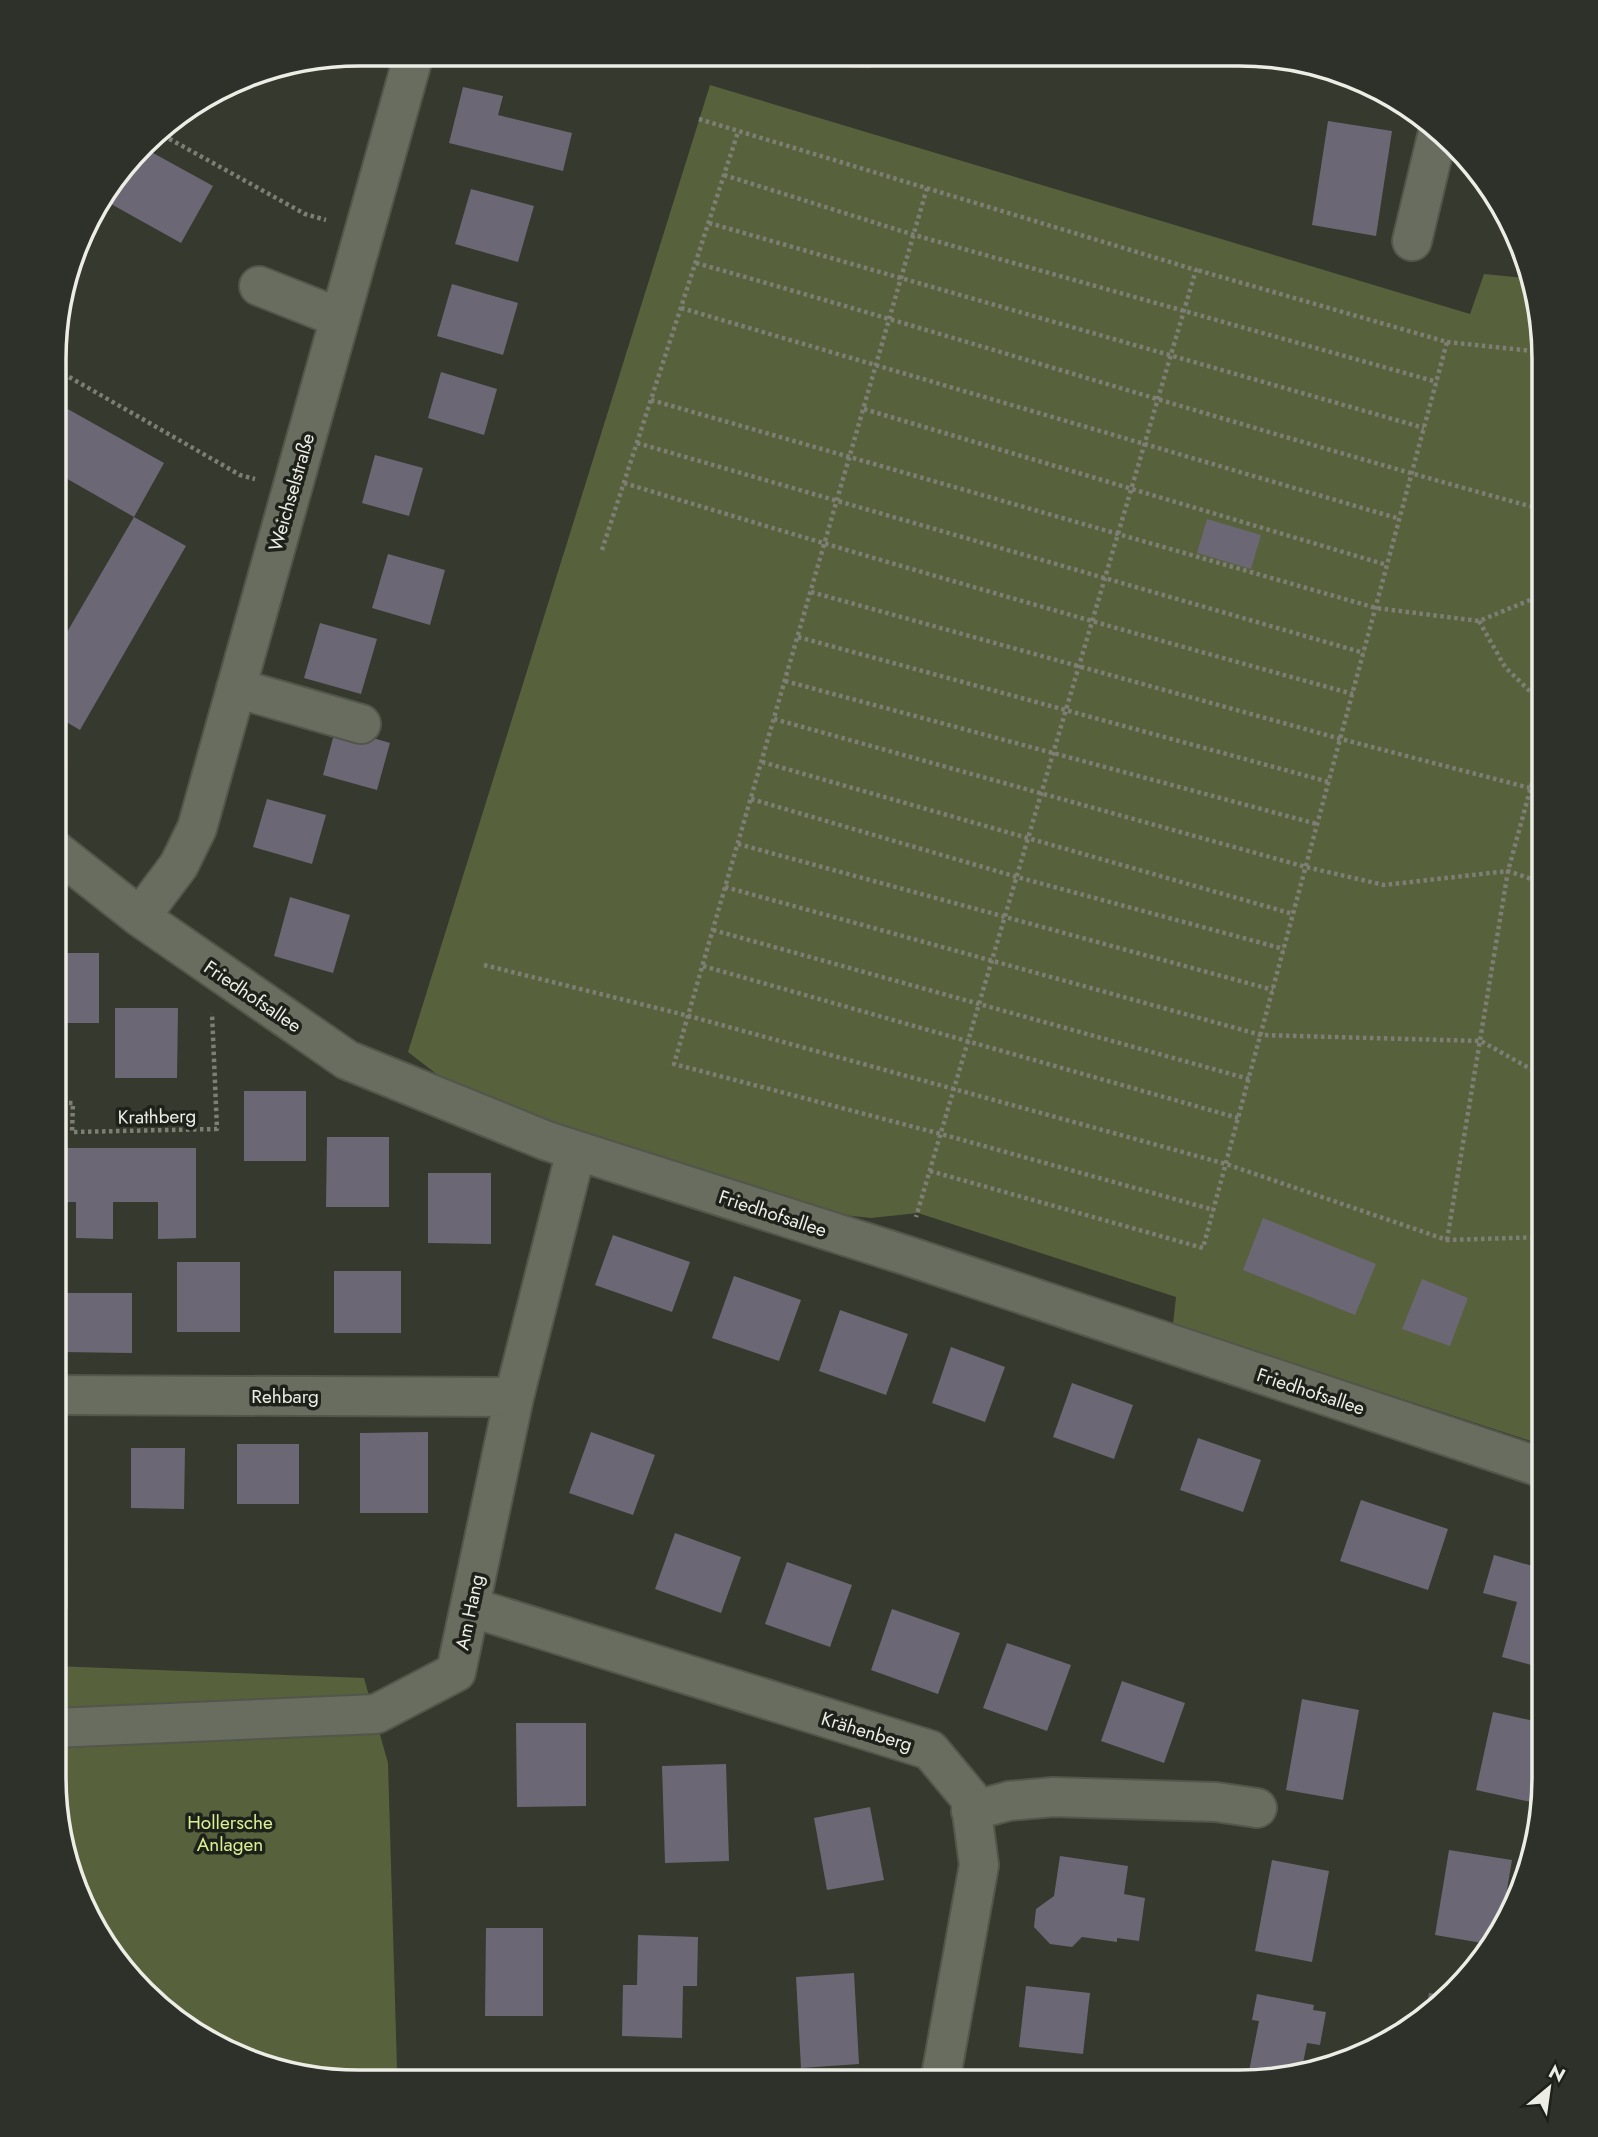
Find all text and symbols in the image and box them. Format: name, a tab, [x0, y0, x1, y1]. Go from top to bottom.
street label: Weichselstraße	[262, 430, 321, 554]
street label: Friedhofsallee	[199, 954, 307, 1039]
street label: Krathberg	[117, 1102, 197, 1131]
street label: Friedhofsallee	[715, 1183, 831, 1244]
street label: Friedhofsallee	[1253, 1361, 1369, 1422]
street label: Rehbarg	[251, 1383, 319, 1410]
street label: Am Hang	[448, 1572, 491, 1652]
street label: Krähenberg	[818, 1705, 916, 1758]
park label: Hollersche Anlagen	[187, 1809, 273, 1858]
north arrow	[1514, 2053, 1584, 2123]
text: N	[1544, 2058, 1570, 2089]

